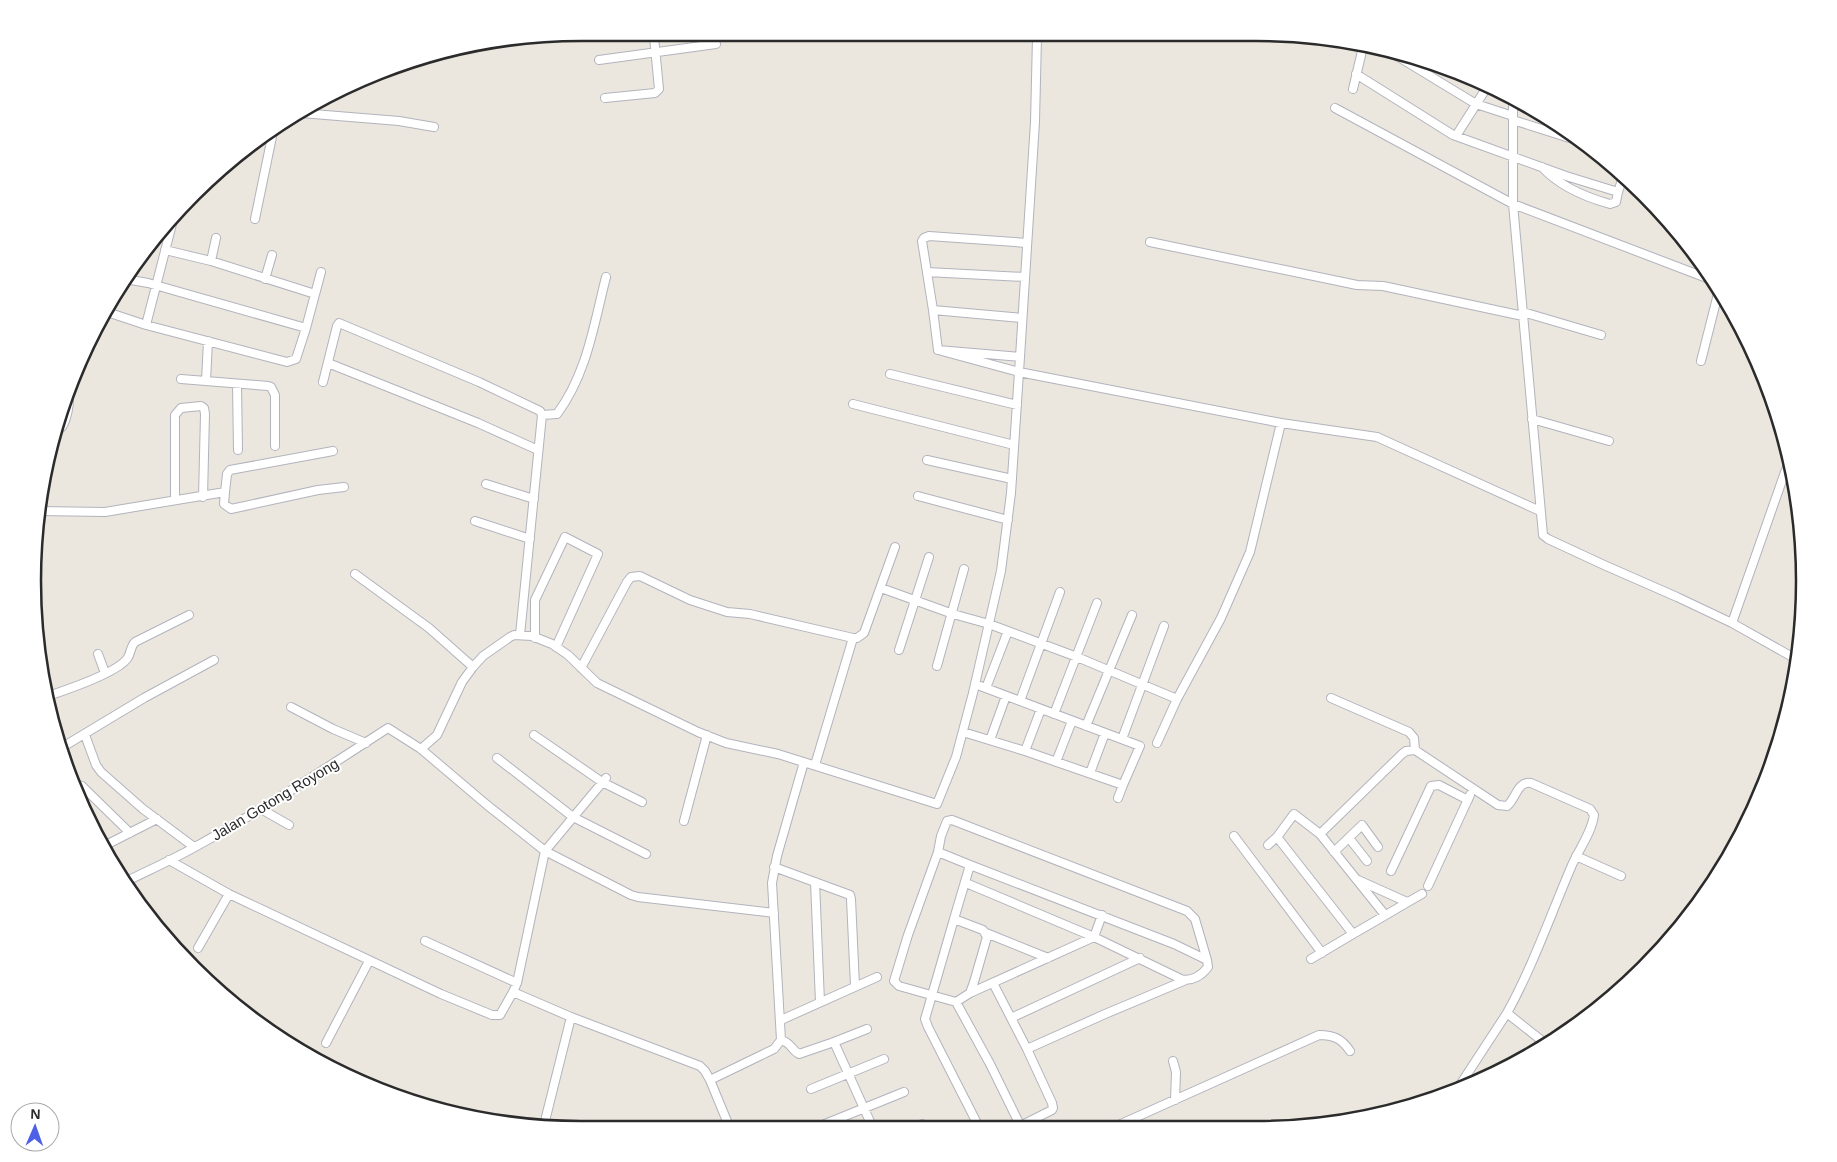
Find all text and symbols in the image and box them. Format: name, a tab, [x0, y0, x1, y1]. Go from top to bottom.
street label: Jalan Gotong Royong	[208, 754, 342, 844]
north arrow	[10, 1102, 60, 1152]
text: N	[30, 1106, 41, 1122]

